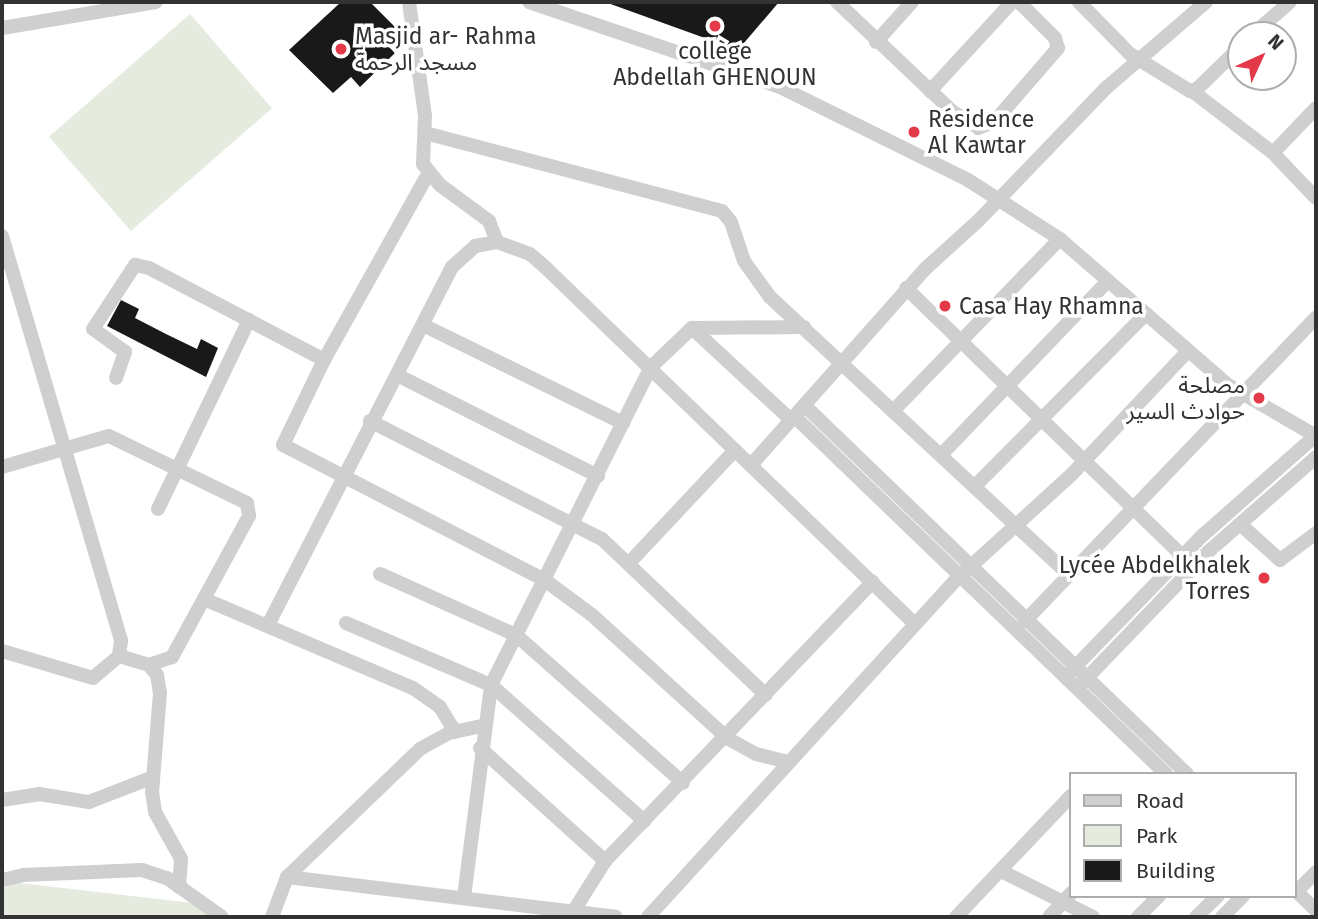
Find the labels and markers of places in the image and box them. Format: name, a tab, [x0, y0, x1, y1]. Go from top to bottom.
marker: collège Abdellah GHENOUN	[707, 18, 723, 34]
place label: Masjid ar- Rahma مسجد الرحمة	[355, 22, 537, 76]
place label: collège Abdellah GHENOUN	[613, 37, 817, 91]
marker: Masjid ar- Rahma مسجد الرحمة	[333, 41, 349, 57]
place label: Résidence Al Kawtar	[928, 105, 1034, 159]
marker: Résidence Al Kawtar	[906, 124, 922, 140]
place label: Casa Hay Rhamna	[959, 292, 1144, 320]
marker: Casa Hay Rhamna	[937, 298, 953, 314]
place label: مصلحة حوادث السير	[1127, 371, 1245, 425]
marker: مصلحة حوادث السير	[1251, 390, 1267, 406]
place label: Lycée Abdelkhalek Torres	[1059, 551, 1250, 605]
marker: Lycée Abdelkhalek Torres	[1256, 570, 1272, 586]

